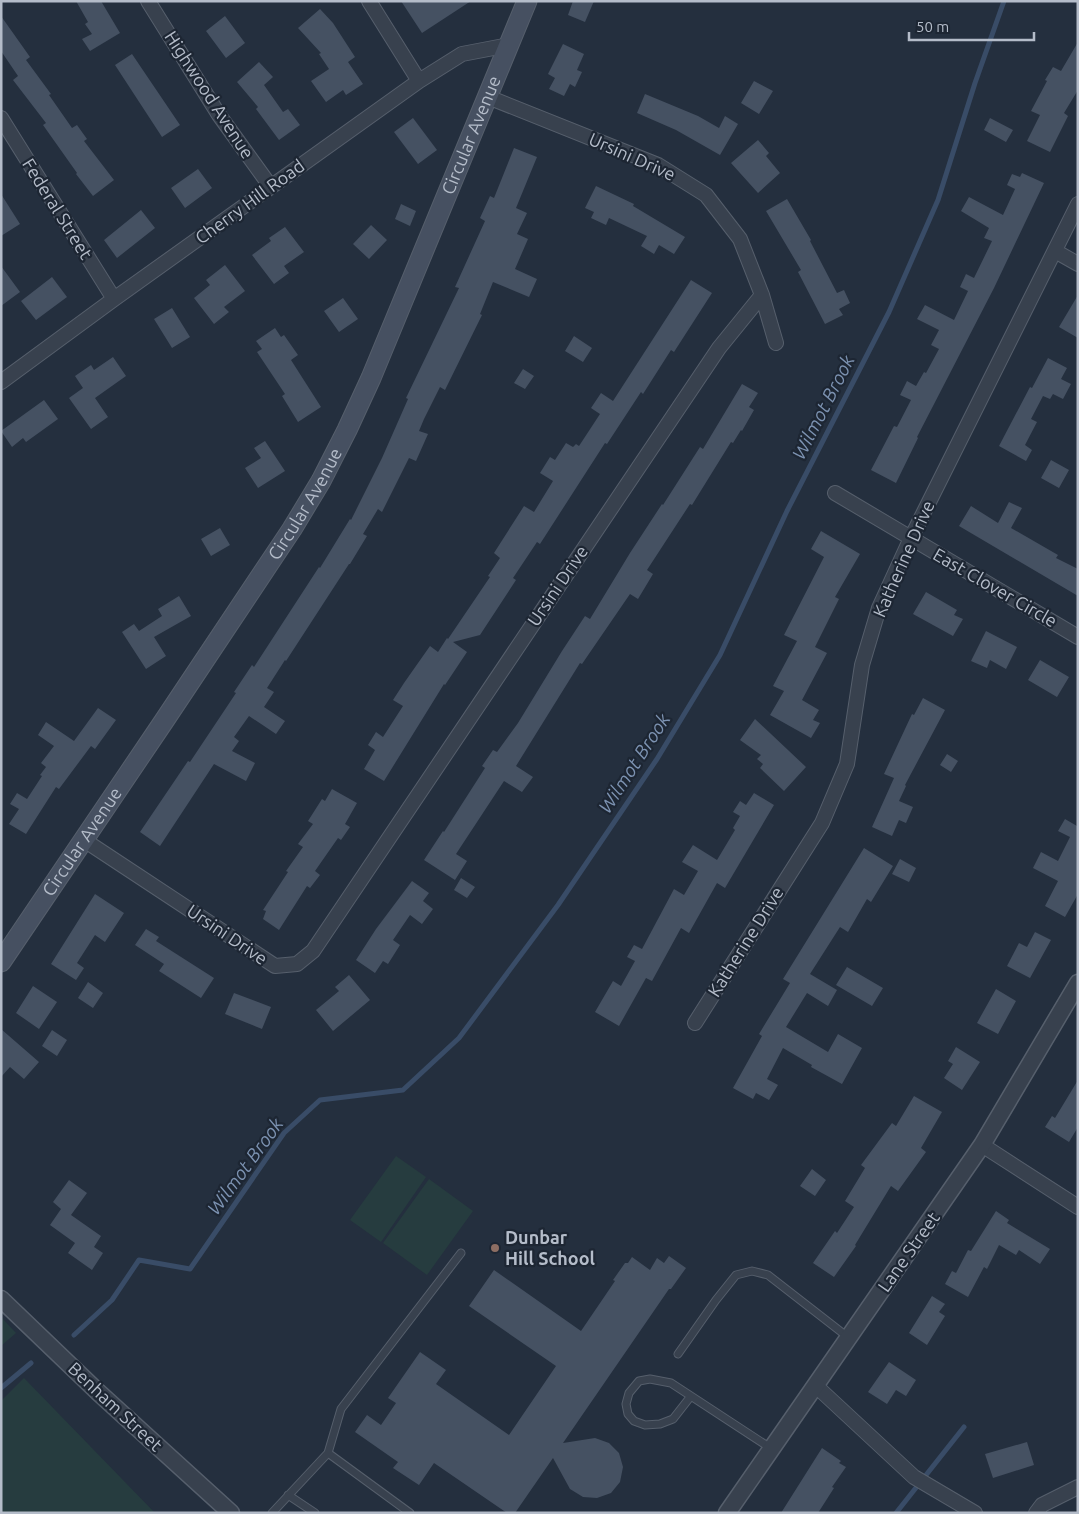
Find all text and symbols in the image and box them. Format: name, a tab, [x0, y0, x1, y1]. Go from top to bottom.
scale bar	[909, 10, 1034, 42]
text: 50 m	[916, 18, 949, 35]
street label: Highwood Avenue	[161, 27, 258, 162]
street label: Circular Avenue	[437, 73, 504, 197]
street label: Ursini Drive	[586, 128, 679, 184]
street label: Federal Street	[19, 154, 97, 263]
street label: Cherry Hill Road	[191, 155, 308, 248]
water label: Wilmot Brook	[787, 351, 859, 463]
street label: Circular Avenue	[263, 444, 345, 563]
street label: Katherine Drive	[868, 497, 938, 620]
street label: Ursini Drive	[523, 541, 591, 629]
street label: East Clover Circle	[930, 544, 1061, 631]
water label: Wilmot Brook	[594, 709, 674, 817]
street label: Circular Avenue	[38, 783, 125, 899]
street label: Katherine Drive	[703, 883, 787, 1000]
street label: Ursini Drive	[184, 900, 272, 968]
water label: Wilmot Brook	[203, 1113, 288, 1219]
street label: Lane Street	[873, 1208, 943, 1295]
place label: Dunbar Hill School	[505, 1227, 595, 1268]
marker: Dunbar Hill School	[489, 1242, 501, 1254]
street label: Benham Street	[65, 1358, 167, 1455]

